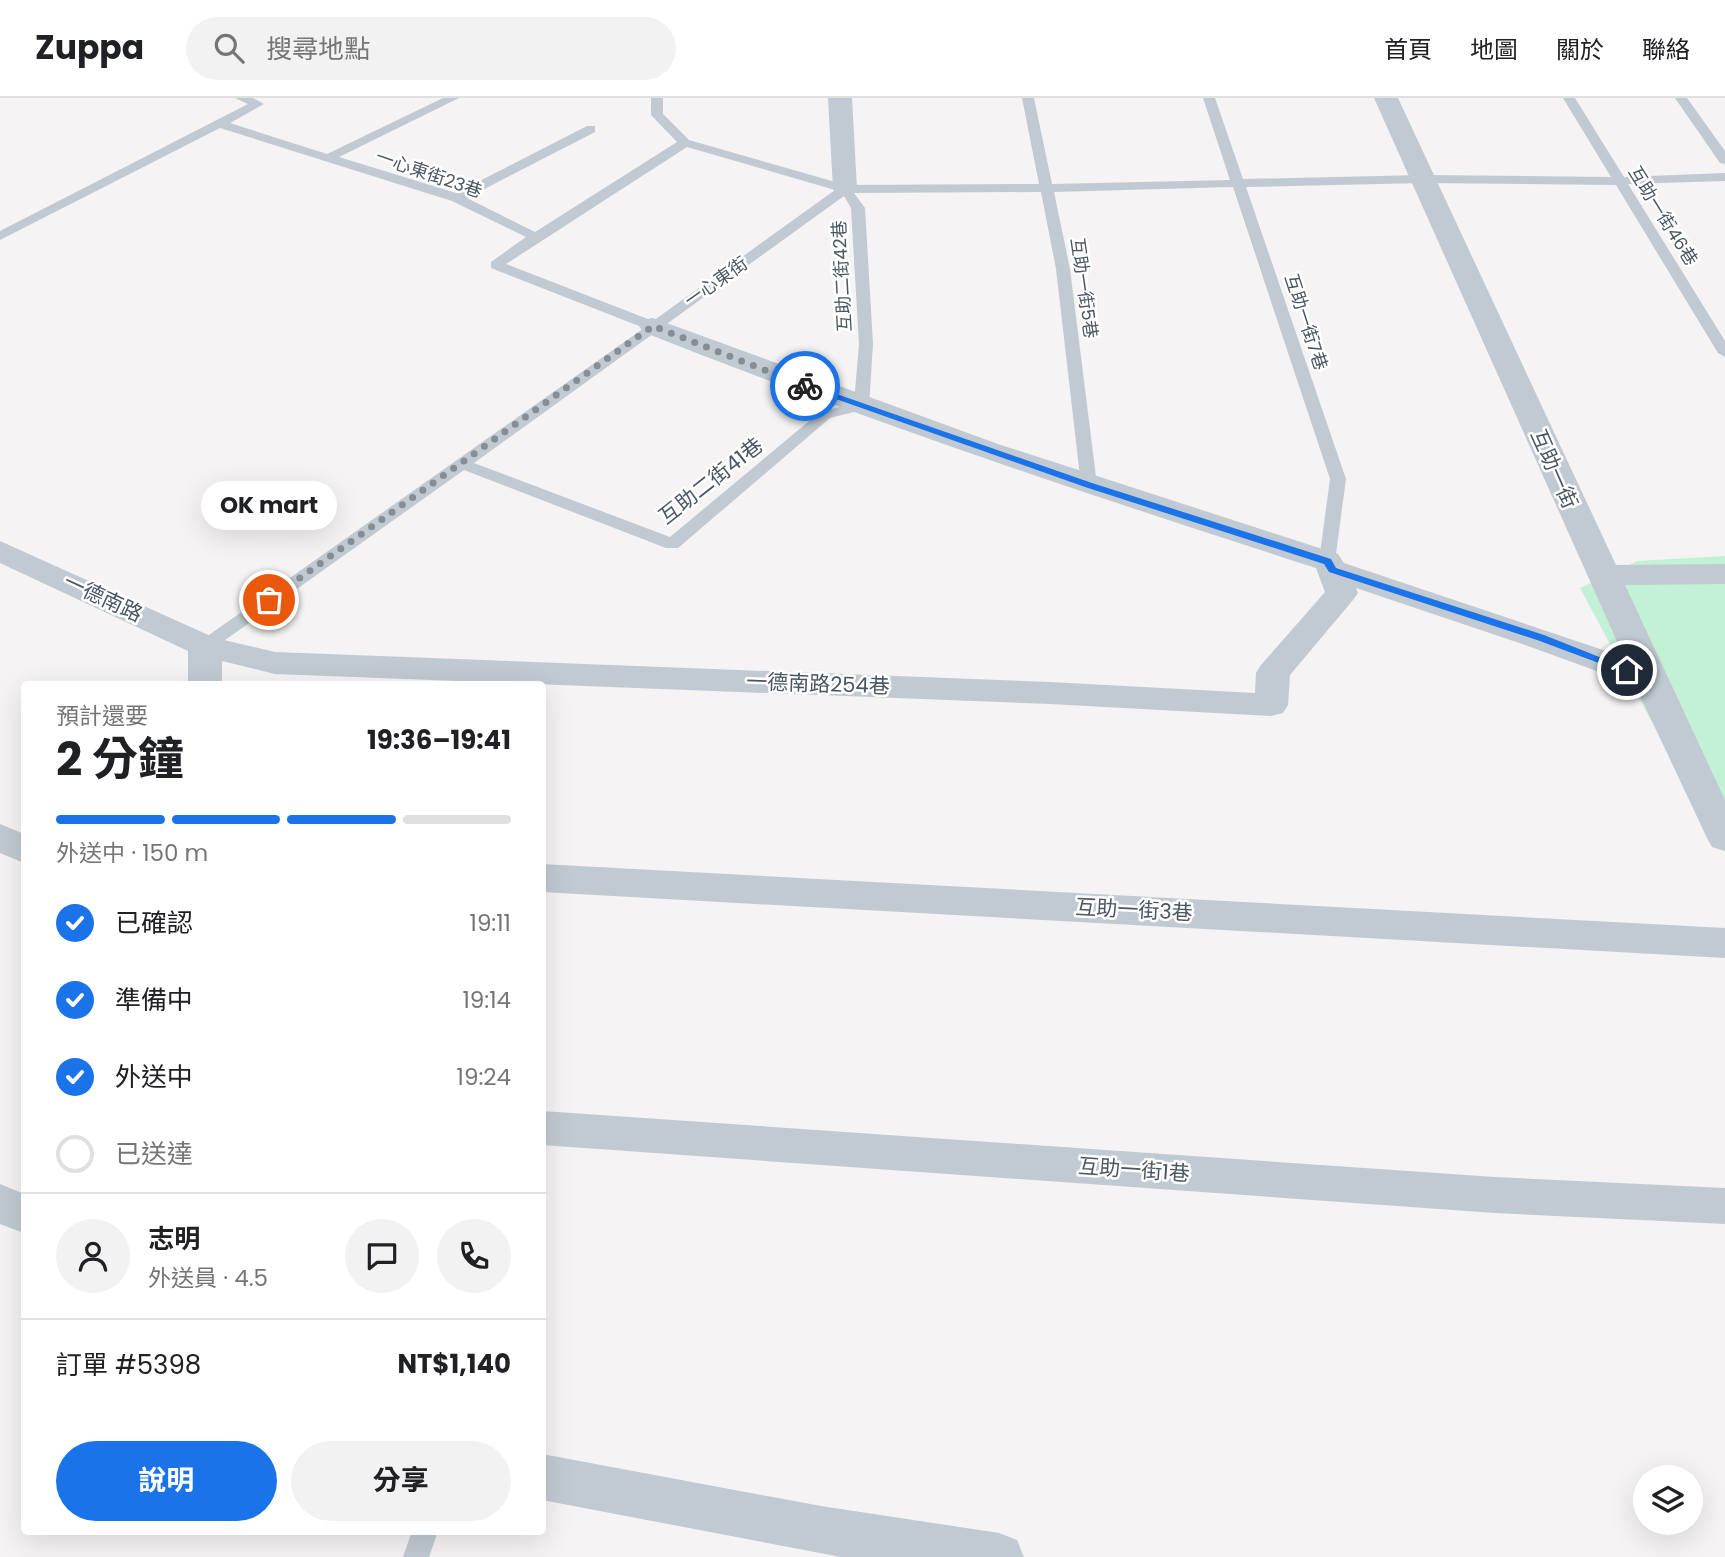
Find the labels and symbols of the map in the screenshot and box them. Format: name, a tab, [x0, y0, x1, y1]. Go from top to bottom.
street label: 一心東街23巷	[373, 144, 486, 203]
street label: 互助一街46巷	[1623, 161, 1704, 270]
street label: 互助二街42巷	[826, 220, 857, 332]
street label: 互助一街5巷	[1065, 236, 1104, 340]
street label: 一心東街	[679, 251, 752, 312]
street label: 互助一街7巷	[1279, 271, 1334, 373]
courier	[770, 351, 840, 421]
street label: 互助一街	[1524, 425, 1585, 513]
street label: 互助二街41巷	[653, 431, 769, 530]
callout: OK mart	[201, 481, 337, 530]
street label: 一德南路	[59, 567, 147, 628]
pin	[239, 570, 299, 630]
pin	[1597, 640, 1657, 700]
street label: 一德南路254巷	[746, 667, 890, 700]
street label: 互助一街3巷	[1075, 892, 1193, 927]
street label: 互助一街1巷	[1077, 1151, 1191, 1188]

